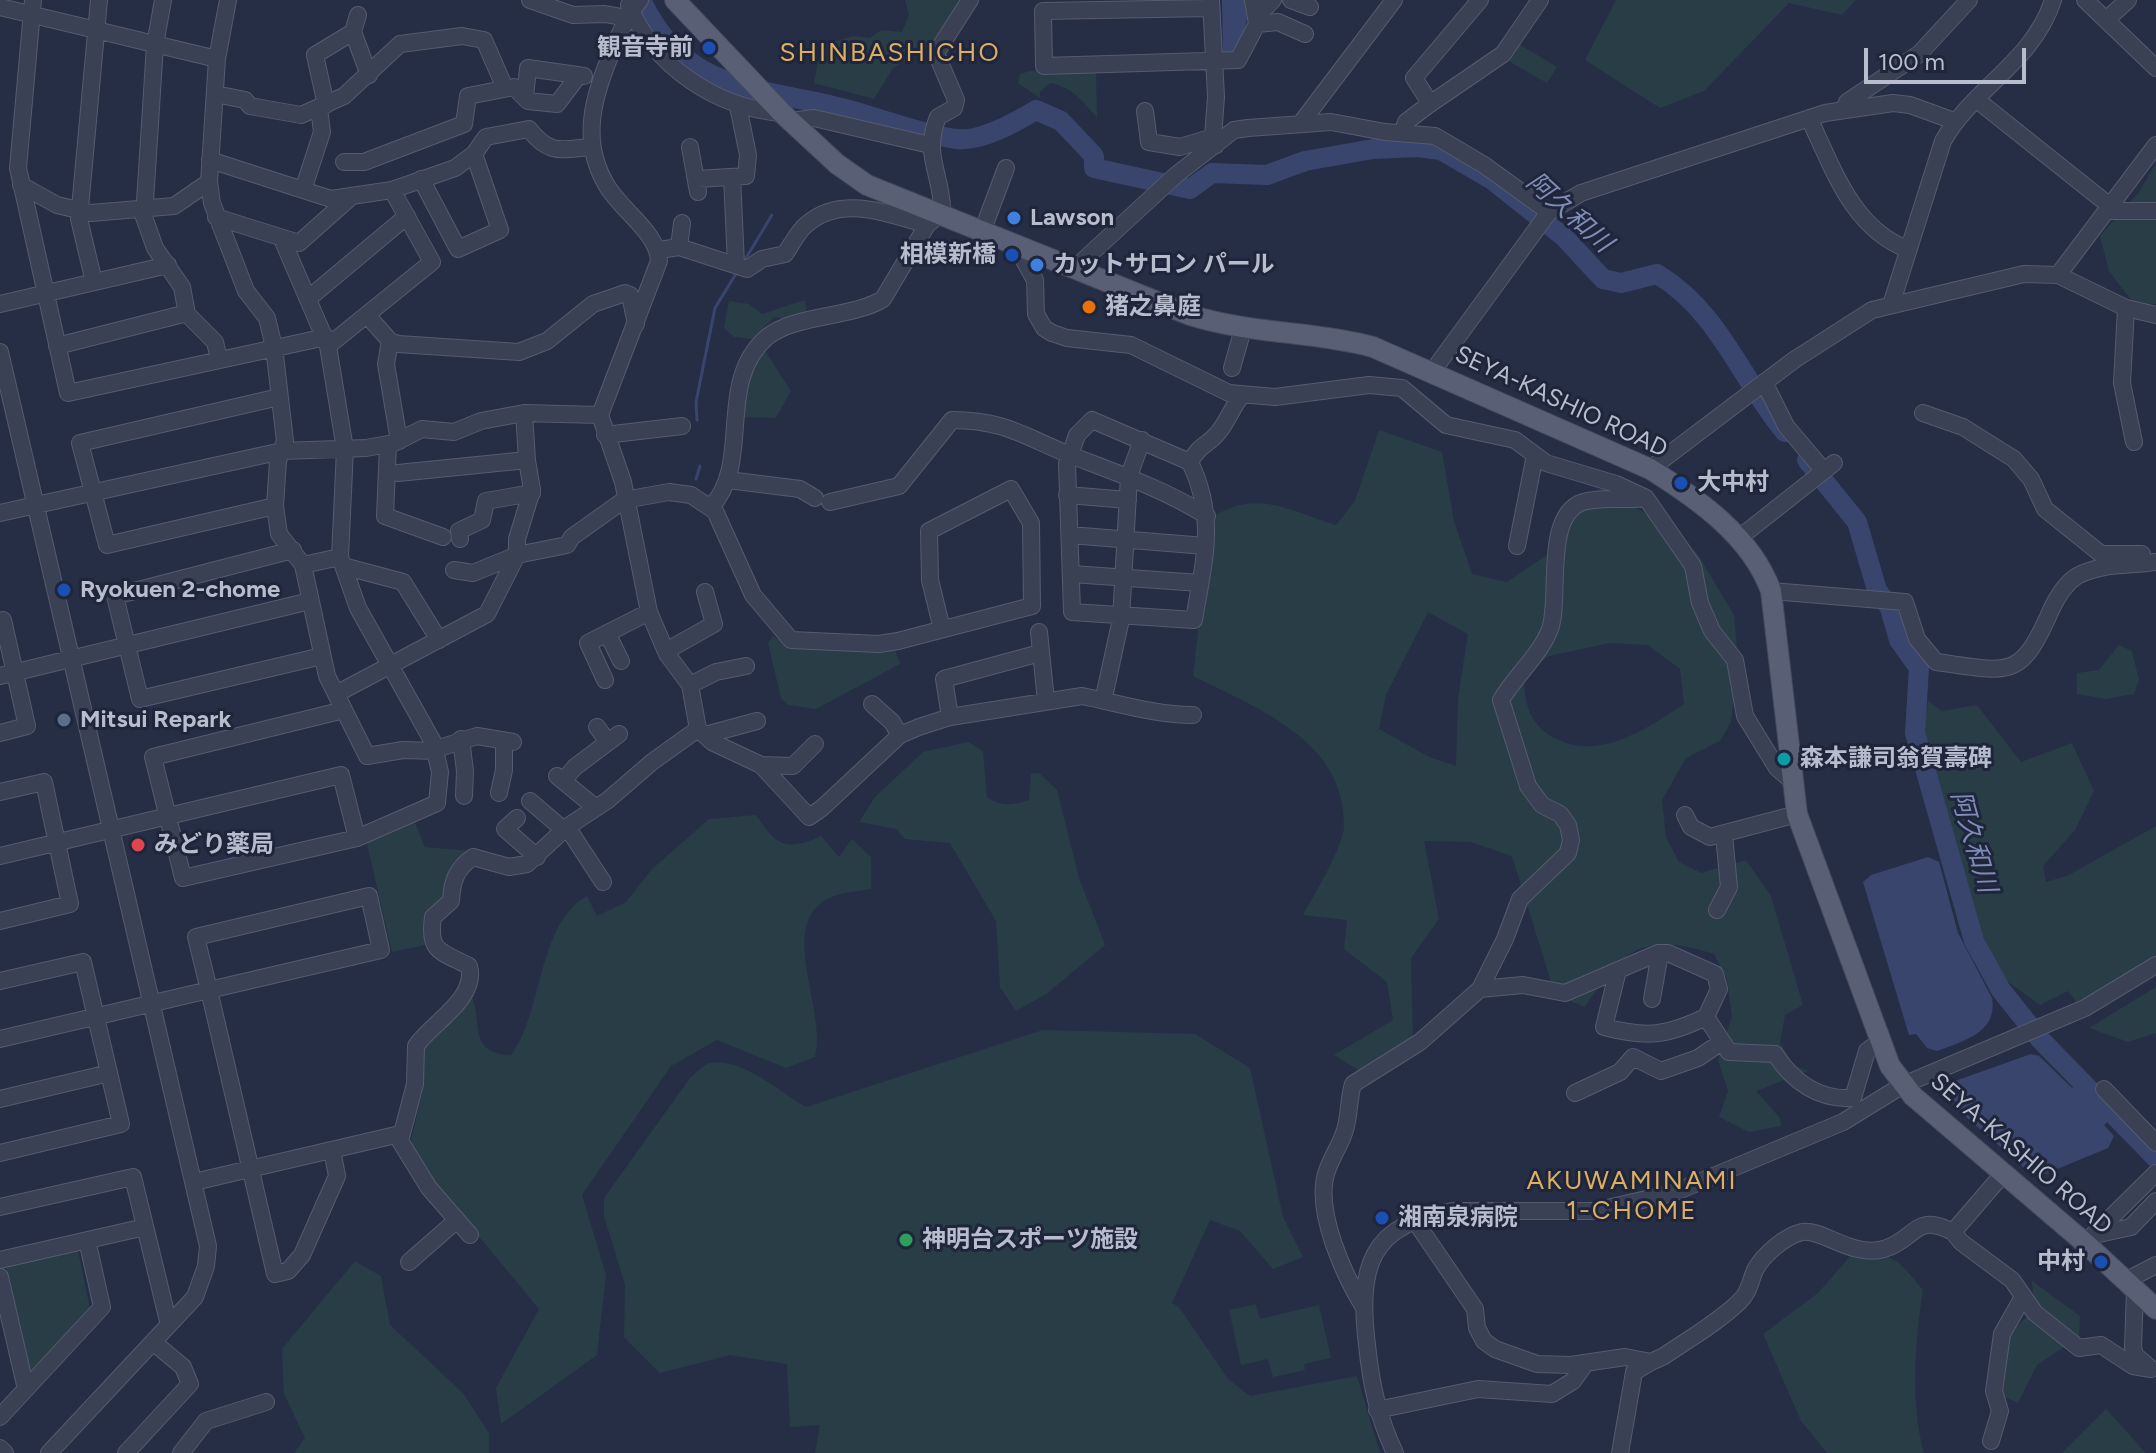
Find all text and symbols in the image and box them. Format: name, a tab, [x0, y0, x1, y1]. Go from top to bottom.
scale bar	[1868, 32, 2030, 82]
place label: 観音寺前	[597, 34, 693, 62]
district label: SHINBASHICHO	[779, 37, 1001, 69]
marker: 観音寺前	[700, 39, 718, 57]
text: 100 m	[1878, 47, 1945, 76]
water label: 阿久和川	[1520, 167, 1618, 259]
place label: Lawson	[1030, 204, 1114, 232]
marker: Lawson	[1005, 209, 1023, 227]
place label: 相模新橋	[900, 241, 996, 269]
marker: 相模新橋	[1003, 246, 1021, 264]
place label: カットサロン パール	[1053, 251, 1275, 279]
marker: カットサロン パール	[1028, 256, 1046, 274]
place label: 猪之鼻庭	[1105, 293, 1201, 321]
marker: 猪之鼻庭	[1080, 298, 1098, 316]
street label: SEYA-KASHIO ROAD	[1450, 340, 1672, 464]
place label: 大中村	[1697, 469, 1769, 497]
marker: 大中村	[1672, 474, 1690, 492]
place label: Ryokuen 2-chome	[80, 576, 280, 604]
marker: Ryokuen 2-chome	[55, 581, 73, 599]
place label: Mitsui Repark	[80, 706, 231, 734]
marker: Mitsui Repark	[55, 711, 73, 729]
place label: 森本謙司翁賀壽碑	[1800, 745, 1992, 773]
marker: 森本謙司翁賀壽碑	[1775, 750, 1793, 768]
water label: 阿久和川	[1944, 788, 2002, 896]
place label: みどり薬局	[154, 831, 274, 859]
marker: みどり薬局	[129, 836, 147, 854]
street label: SEYA-KASHIO ROAD	[1924, 1067, 2118, 1241]
district label: AKUWAMINAMI 1-CHOME	[1526, 1165, 1738, 1226]
place label: 湘南泉病院	[1398, 1204, 1518, 1232]
marker: 湘南泉病院	[1373, 1209, 1391, 1227]
place label: 神明台スポーツ施設	[922, 1226, 1138, 1254]
marker: 神明台スポーツ施設	[897, 1231, 915, 1249]
place label: 中村	[2037, 1248, 2085, 1276]
marker: 中村	[2092, 1253, 2110, 1271]

